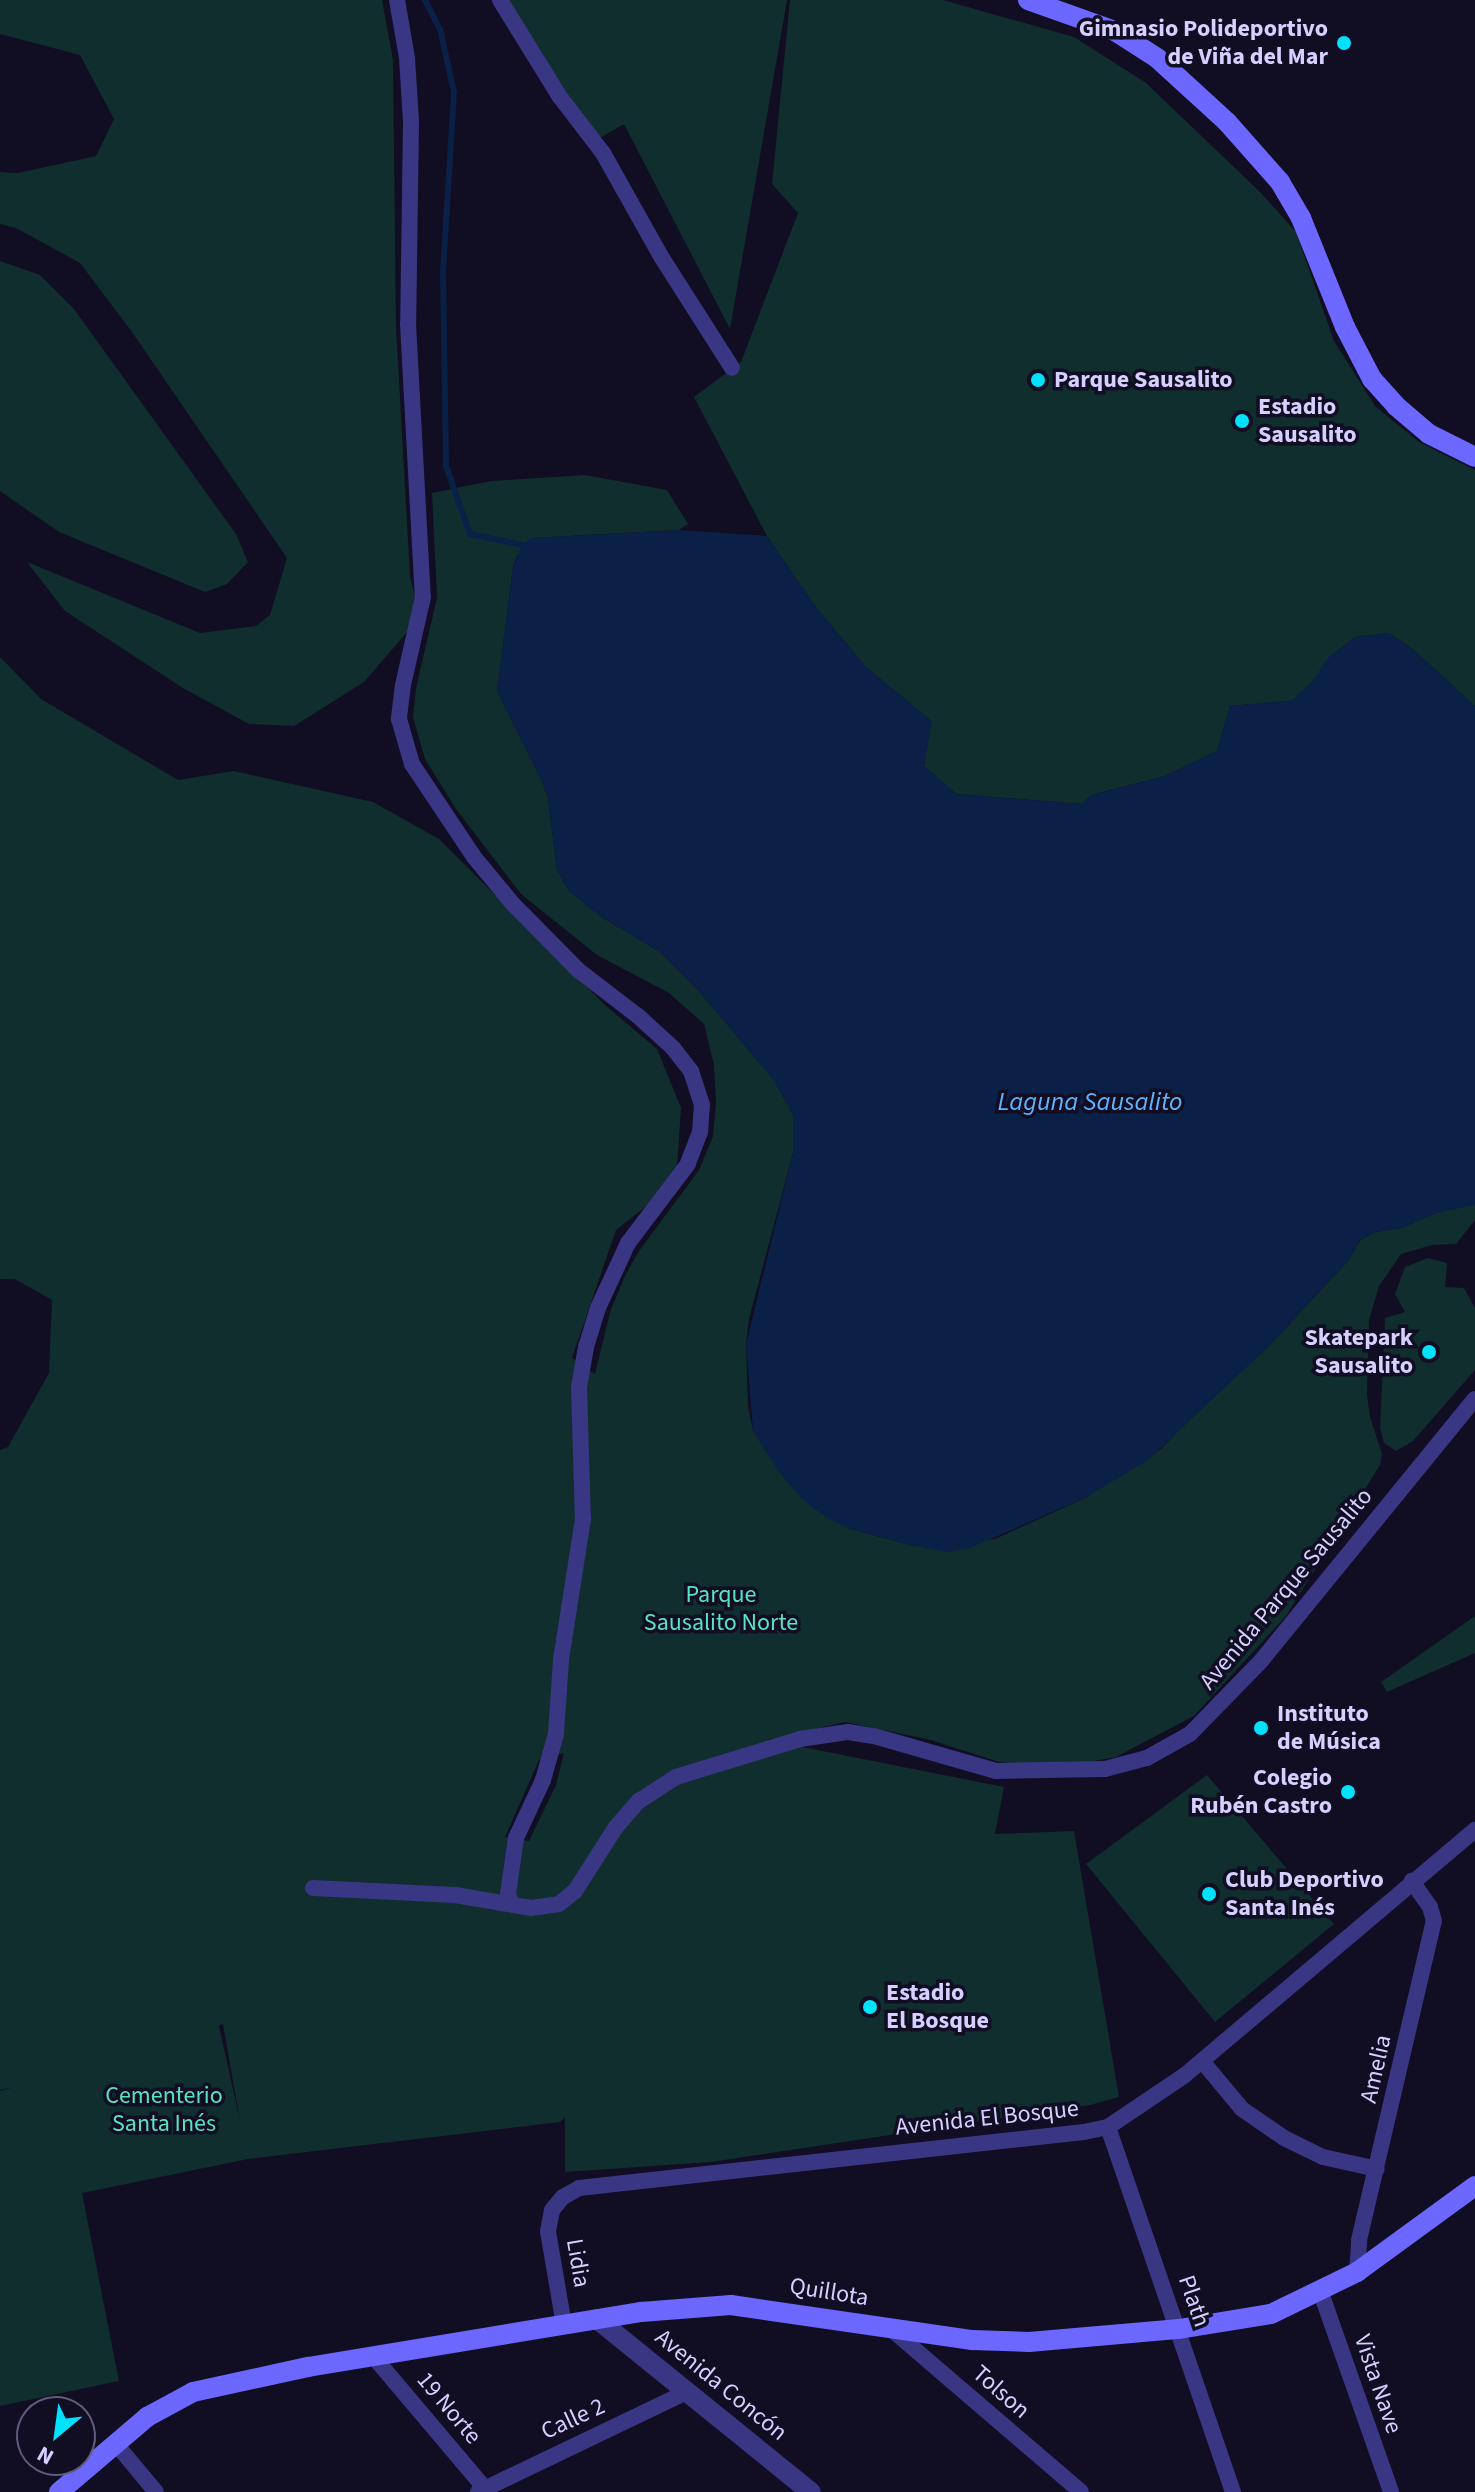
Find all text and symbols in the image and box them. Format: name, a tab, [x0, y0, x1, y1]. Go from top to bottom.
place label: Gimnasio Polideportivo de Viña del Mar	[1079, 15, 1328, 71]
marker: Gimnasio Polideportivo de Viña del Mar	[1335, 34, 1353, 52]
place label: Parque Sausalito	[1054, 366, 1233, 394]
marker: Parque Sausalito	[1029, 371, 1047, 389]
place label: Estadio Sausalito	[1258, 393, 1356, 449]
marker: Estadio Sausalito	[1233, 412, 1251, 430]
water label: Laguna Sausalito	[998, 1086, 1182, 1118]
place label: Skatepark Sausalito	[1305, 1324, 1413, 1380]
marker: Skatepark Sausalito	[1420, 1343, 1438, 1361]
street label: Avenida Parque Sausalito	[1193, 1482, 1379, 1696]
park label: Parque Sausalito Norte	[644, 1581, 798, 1637]
place label: Instituto de Música	[1277, 1700, 1381, 1756]
marker: Instituto de Música	[1252, 1719, 1270, 1737]
place label: Colegio Rubén Castro	[1190, 1764, 1332, 1820]
marker: Colegio Rubén Castro	[1339, 1783, 1357, 1801]
place label: Club Deportivo Santa Inés	[1225, 1866, 1384, 1922]
marker: Club Deportivo Santa Inés	[1200, 1885, 1218, 1903]
place label: Estadio El Bosque	[886, 1979, 989, 2035]
marker: Estadio El Bosque	[861, 1998, 879, 2016]
street label: Amelia	[1354, 2032, 1398, 2106]
park label: Cementerio Santa Inés	[105, 2082, 223, 2138]
street label: Avenida El Bosque	[894, 2094, 1080, 2142]
street label: Lidia	[560, 2236, 596, 2290]
street label: Plath	[1172, 2271, 1216, 2331]
street label: Quillota	[788, 2272, 870, 2312]
street label: Avenida Concón	[649, 2323, 793, 2447]
street label: Vista Nave	[1348, 2331, 1408, 2437]
street label: Tolson	[966, 2359, 1036, 2425]
street label: 19 Norte	[411, 2366, 487, 2450]
street label: Calle 2	[537, 2392, 609, 2446]
north arrow	[16, 2396, 96, 2476]
text: N	[31, 2438, 60, 2473]

